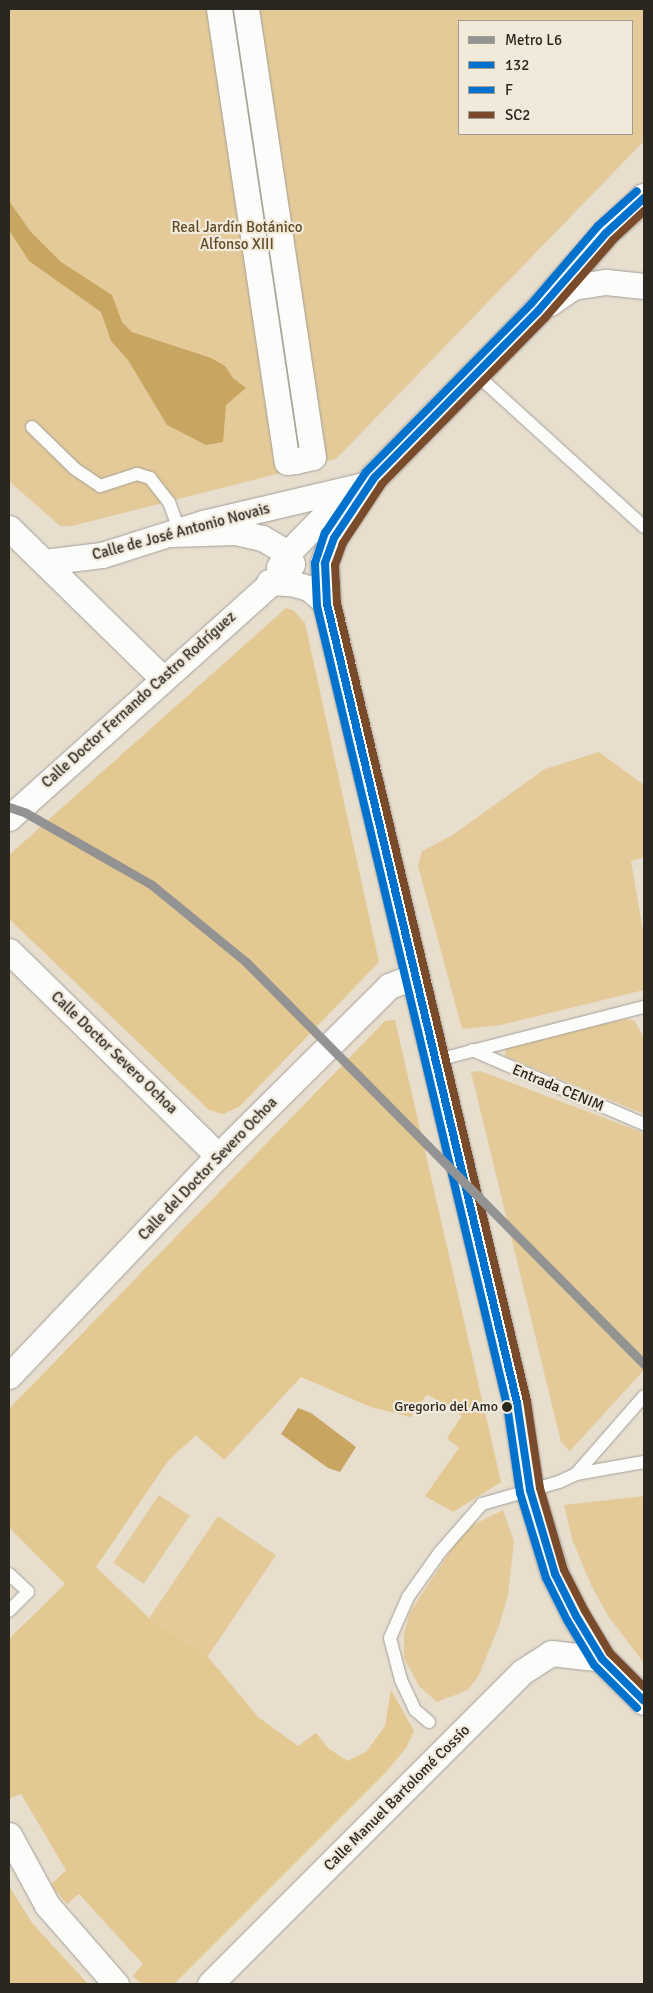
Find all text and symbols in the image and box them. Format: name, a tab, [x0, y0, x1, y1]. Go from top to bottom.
legend	[458, 20, 633, 135]
text: Metro L6	[505, 31, 562, 49]
text: 132	[505, 56, 529, 74]
text: F	[505, 81, 513, 99]
text: SC2	[505, 106, 530, 124]
park label: Real Jardín Botánico Alfonso XIII	[171, 218, 303, 253]
street label: Calle de José Antonio Novais	[90, 500, 272, 564]
street label: Calle Doctor Fernando Castro Rodríguez	[38, 608, 240, 792]
street label: Calle Doctor Severo Ochoa	[47, 988, 181, 1118]
street label: Entrada CENIM	[509, 1061, 607, 1115]
street label: Calle del Doctor Severo Ochoa	[135, 1094, 281, 1244]
place label: Gregorio del Amo	[394, 1399, 498, 1415]
marker: Gregorio del Amo	[502, 1402, 512, 1412]
street label: Calle Manuel Bartolomé Cossío	[320, 1721, 474, 1875]

